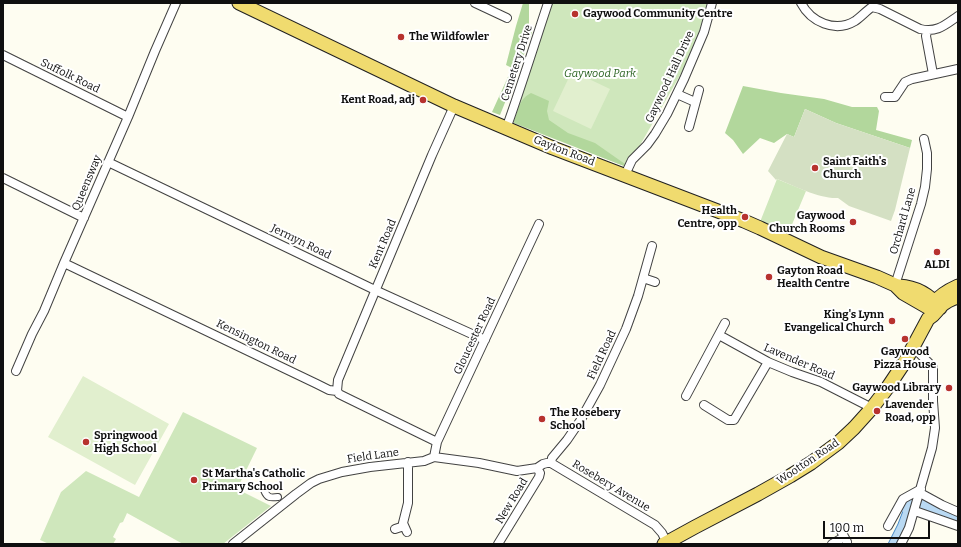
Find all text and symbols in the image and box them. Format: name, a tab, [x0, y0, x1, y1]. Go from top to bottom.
place label: Gaywood Community Centre	[583, 7, 732, 21]
marker: Gaywood Community Centre	[570, 9, 580, 19]
street label: Cemetery Drive	[498, 23, 536, 103]
street label: Gaywood Hall Drive	[643, 29, 697, 125]
place label: The Wildfowler	[409, 30, 489, 44]
marker: The Wildfowler	[396, 32, 406, 42]
street label: Suffolk Road	[38, 56, 102, 96]
park label: Gaywood Park	[564, 67, 636, 81]
place label: Kent Road, adj	[341, 93, 415, 107]
marker: Kent Road, adj	[418, 95, 428, 105]
street label: Gayton Road	[531, 133, 597, 169]
street label: Queensway	[69, 153, 105, 213]
place label: Saint Faith's Church	[823, 155, 886, 181]
marker: Saint Faith's Church	[810, 163, 820, 173]
street label: Orchard Lane	[887, 186, 919, 256]
place label: Health Centre, opp	[677, 204, 737, 230]
place label: Gaywood Church Rooms	[769, 209, 845, 235]
marker: Health Centre, opp	[740, 212, 750, 222]
street label: Kent Road	[367, 217, 399, 271]
marker: Gaywood Church Rooms	[848, 217, 858, 227]
street label: Jermyn Road	[269, 222, 333, 262]
marker: ALDI	[932, 247, 942, 257]
place label: ALDI	[924, 258, 950, 272]
place label: Gayton Road Health Centre	[777, 264, 850, 290]
marker: Gayton Road Health Centre	[764, 272, 774, 282]
street label: Gloucester Road	[451, 295, 499, 377]
place label: King's Lynn Evangelical Church	[784, 308, 884, 334]
marker: King's Lynn Evangelical Church	[887, 316, 897, 326]
street label: Kensington Road	[214, 317, 298, 367]
street label: Field Road	[585, 328, 619, 382]
marker: Gaywood Pizza House	[900, 334, 910, 344]
street label: Lavender Road	[762, 341, 836, 383]
place label: Gaywood Pizza House	[874, 345, 936, 371]
place label: Gaywood Library	[852, 381, 941, 395]
marker: Gaywood Library	[944, 383, 954, 393]
place label: Lavender Road, opp	[885, 398, 936, 424]
place label: The Rosebery School	[550, 406, 621, 432]
marker: Lavender Road, opp	[872, 406, 882, 416]
marker: The Rosebery School	[537, 414, 547, 424]
place label: Springwood High School	[94, 429, 157, 455]
street label: Wootton Road	[774, 436, 842, 488]
marker: Springwood High School	[81, 437, 91, 447]
street label: Field Lane	[346, 446, 400, 466]
street label: Rosebery Avenue	[570, 458, 652, 514]
place label: St Martha's Catholic Primary School	[202, 467, 305, 493]
marker: St Martha's Catholic Primary School	[189, 475, 199, 485]
street label: New Road	[493, 476, 531, 526]
scale bar	[825, 513, 932, 539]
text: 100 m	[830, 521, 864, 535]

